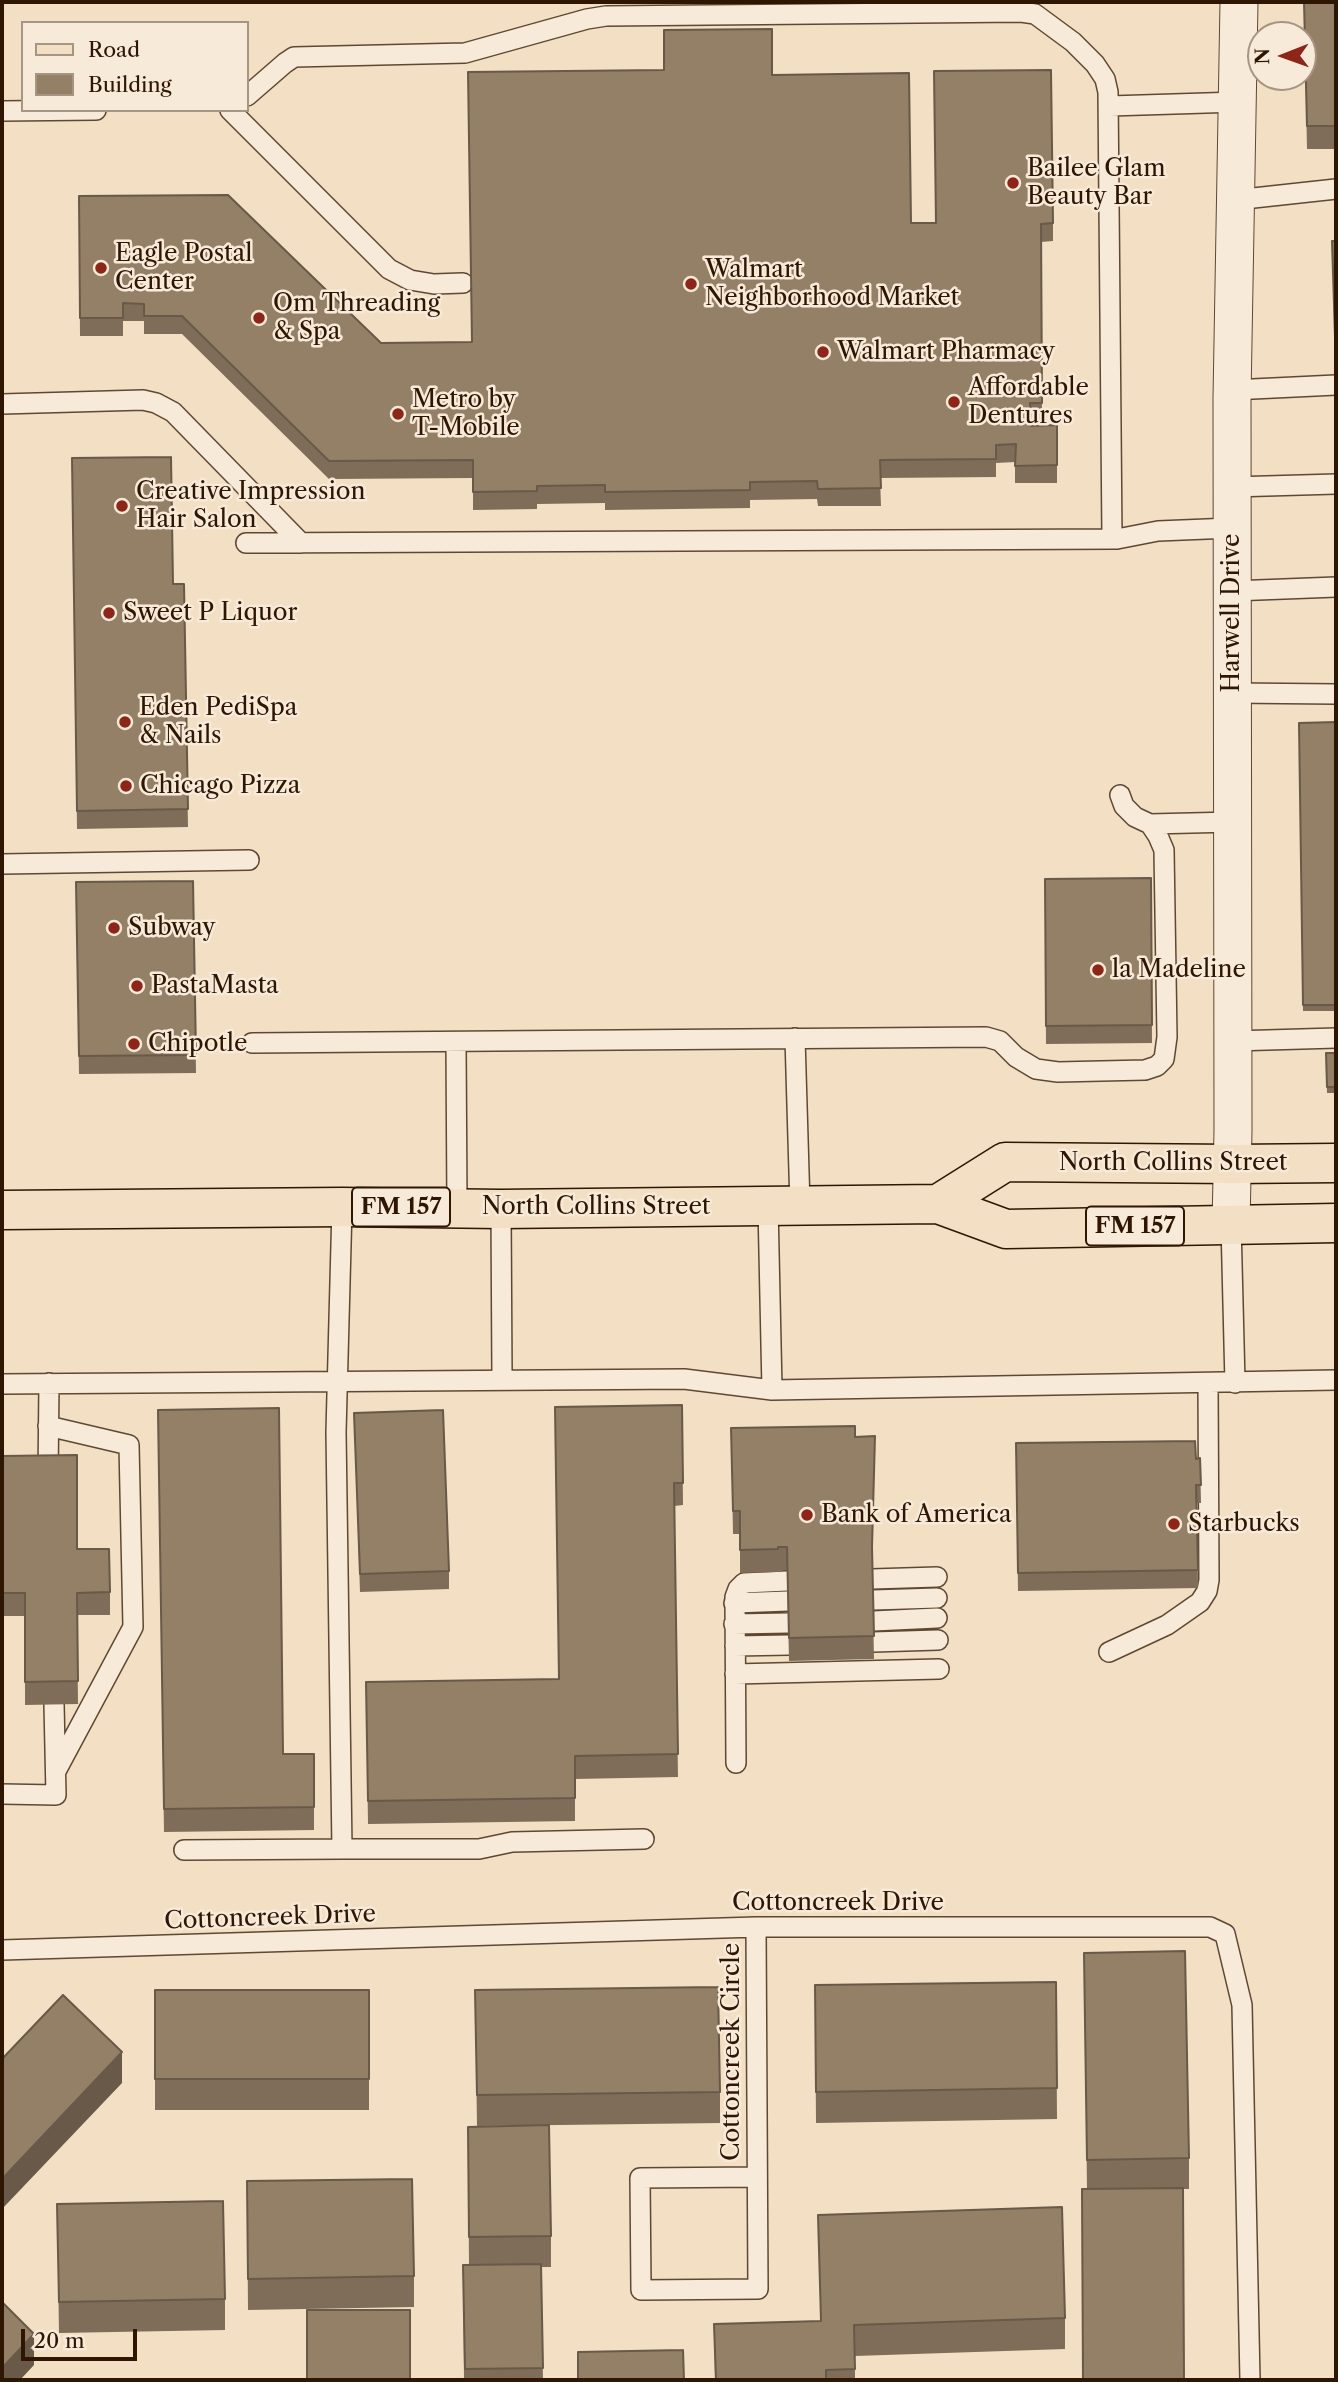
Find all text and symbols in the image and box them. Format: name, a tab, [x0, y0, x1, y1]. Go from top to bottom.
legend	[21, 21, 248, 112]
north arrow	[1247, 21, 1317, 91]
text: Road	[88, 37, 140, 62]
text: N	[1251, 48, 1274, 65]
text: Building	[88, 72, 172, 97]
place label: Bailee Glam Beauty Bar	[1027, 155, 1166, 211]
marker: Bailee Glam Beauty Bar	[1005, 175, 1021, 191]
place label: Eagle Postal Center	[115, 240, 252, 296]
place label: Walmart Neighborhood Market	[705, 256, 959, 312]
marker: Eagle Postal Center	[93, 260, 109, 276]
marker: Walmart Neighborhood Market	[683, 276, 699, 292]
place label: Om Threading & Spa	[273, 290, 440, 346]
marker: Om Threading & Spa	[251, 310, 267, 326]
place label: Walmart Pharmacy	[837, 338, 1055, 366]
marker: Walmart Pharmacy	[815, 344, 831, 360]
place label: Affordable Dentures	[968, 374, 1089, 430]
place label: Metro by T-Mobile	[412, 386, 520, 442]
marker: Affordable Dentures	[946, 394, 962, 410]
marker: Metro by T-Mobile	[390, 406, 406, 422]
place label: Creative Impression Hair Salon	[136, 478, 365, 534]
marker: Creative Impression Hair Salon	[114, 498, 130, 514]
street label: Harwell Drive	[1218, 534, 1246, 692]
place label: Sweet P Liquor	[123, 599, 298, 627]
marker: Sweet P Liquor	[101, 605, 117, 621]
place label: Eden PediSpa & Nails	[139, 694, 297, 750]
marker: Eden PediSpa & Nails	[117, 714, 133, 730]
place label: Chicago Pizza	[140, 772, 300, 800]
marker: Chicago Pizza	[118, 778, 134, 794]
place label: Subway	[128, 914, 216, 942]
marker: Subway	[106, 920, 122, 936]
place label: la Madeline	[1112, 956, 1246, 984]
marker: la Madeline	[1090, 962, 1106, 978]
place label: PastaMasta	[151, 972, 279, 1000]
marker: PastaMasta	[129, 978, 145, 994]
place label: Chipotle	[148, 1030, 247, 1058]
marker: Chipotle	[126, 1036, 142, 1052]
street label: North Collins Street	[1059, 1149, 1287, 1177]
road number: FM 157	[352, 1188, 450, 1226]
street label: North Collins Street	[482, 1193, 710, 1221]
road number: FM 157	[1086, 1206, 1184, 1246]
place label: Bank of America	[821, 1501, 1012, 1529]
marker: Bank of America	[799, 1507, 815, 1523]
place label: Starbucks	[1188, 1510, 1300, 1538]
marker: Starbucks	[1166, 1516, 1182, 1532]
street label: Cottoncreek Drive	[732, 1889, 944, 1917]
street label: Cottoncreek Drive	[164, 1900, 376, 1936]
street label: Cottoncreek Circle	[718, 1943, 746, 2161]
scale bar	[24, 2316, 140, 2360]
text: 20 m	[34, 2328, 85, 2353]

